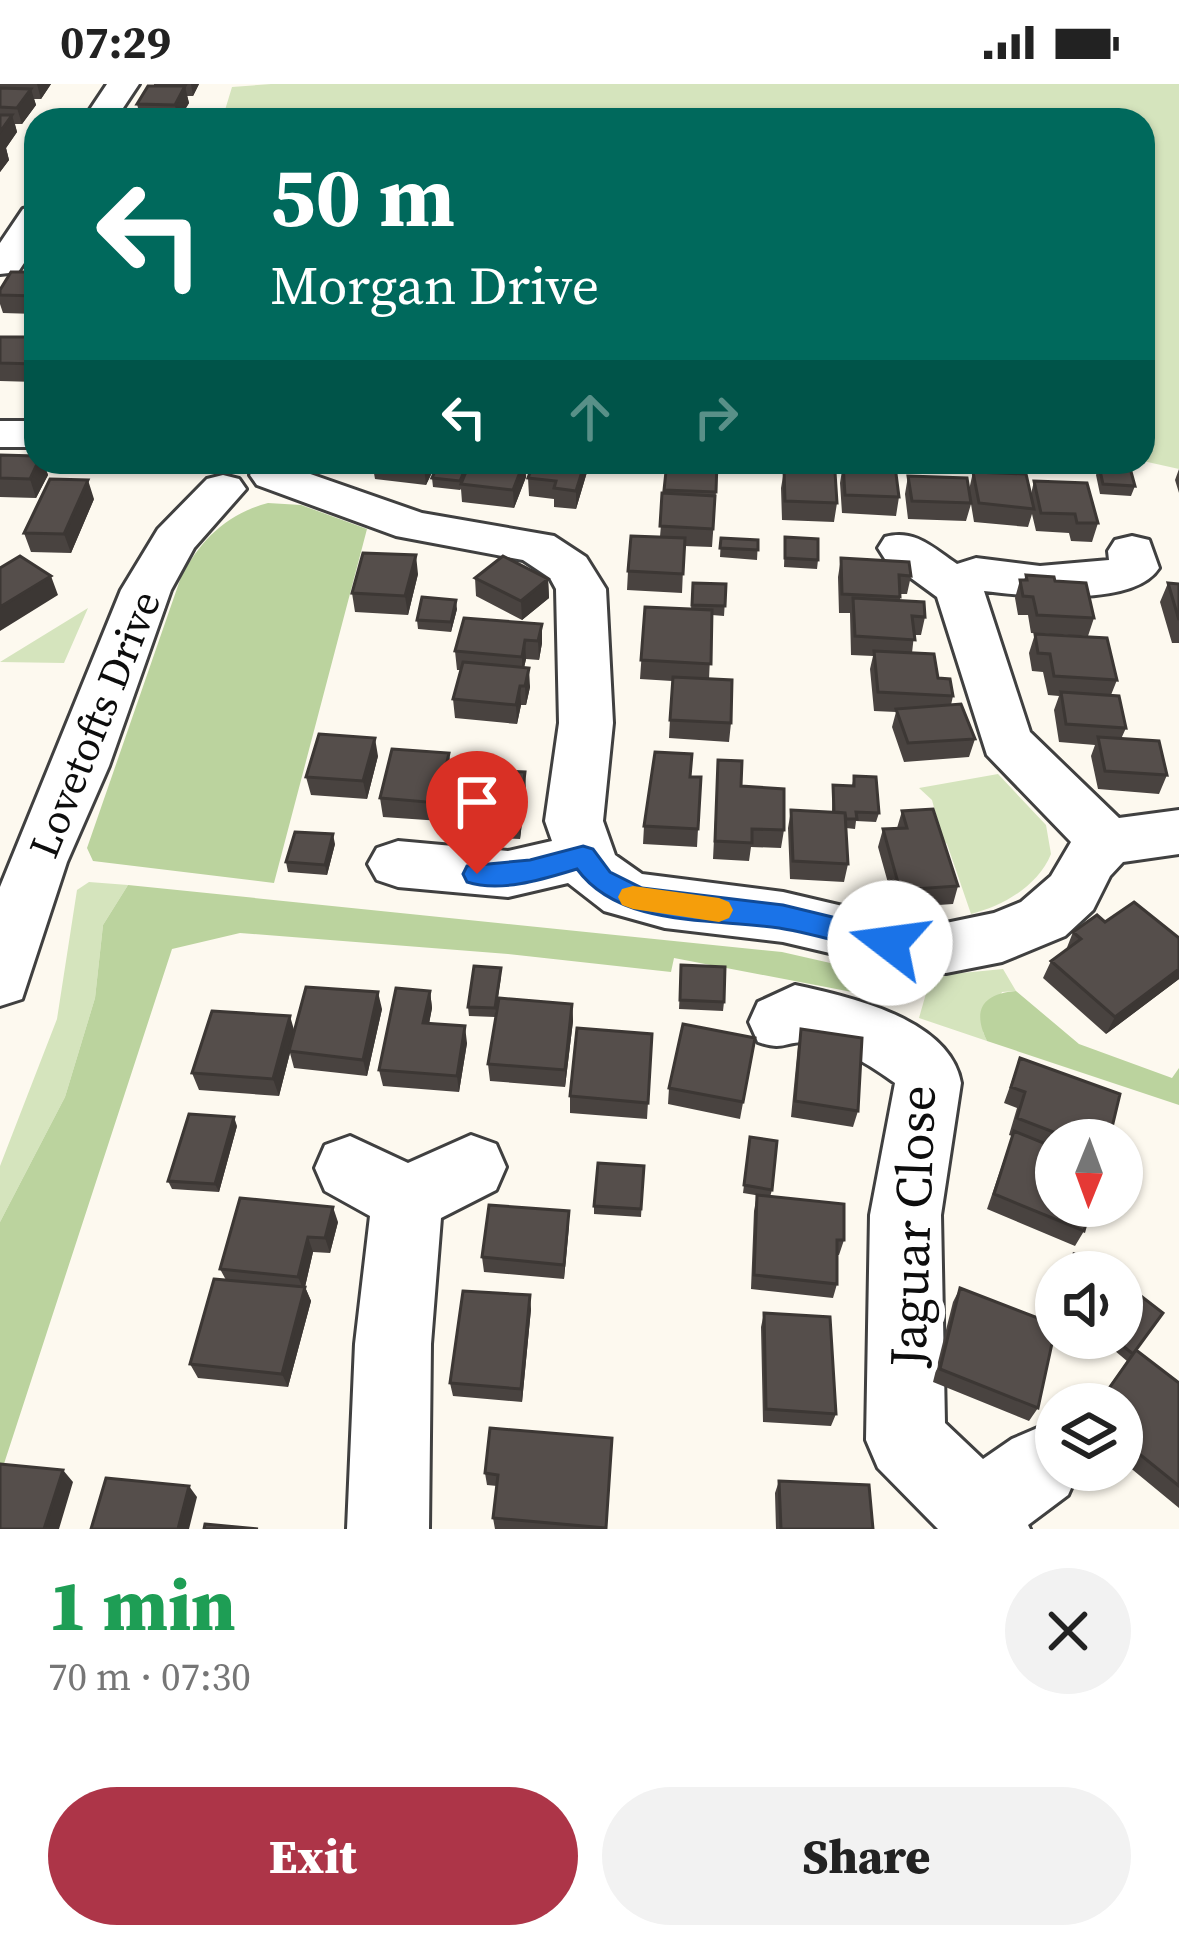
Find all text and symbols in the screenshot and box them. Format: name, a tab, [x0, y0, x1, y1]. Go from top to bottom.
text: 07:29	[60, 11, 171, 73]
text: 50 m	[270, 139, 455, 254]
icon: left	[72, 156, 228, 312]
text: Morgan Drive	[270, 248, 599, 322]
icon: left	[431, 384, 497, 450]
icon: ahead	[557, 384, 623, 450]
icon: right	[683, 384, 749, 450]
street label: Lovetofts Drive	[14, 582, 174, 866]
pin	[426, 751, 528, 874]
icon: arrive	[444, 769, 510, 835]
position arrow	[827, 880, 953, 1006]
street label: Jaguar Close	[872, 1084, 952, 1369]
north arrow	[1035, 1119, 1143, 1227]
map controls	[1035, 1119, 1143, 1491]
button: sound	[1035, 1251, 1143, 1359]
button: layers	[1035, 1383, 1143, 1491]
text: 1 min	[48, 1555, 236, 1654]
button: close	[1005, 1568, 1131, 1694]
text: 70 m · 07:30	[48, 1650, 251, 1703]
button: Exit	[48, 1787, 578, 1925]
button: Share	[602, 1787, 1131, 1925]

